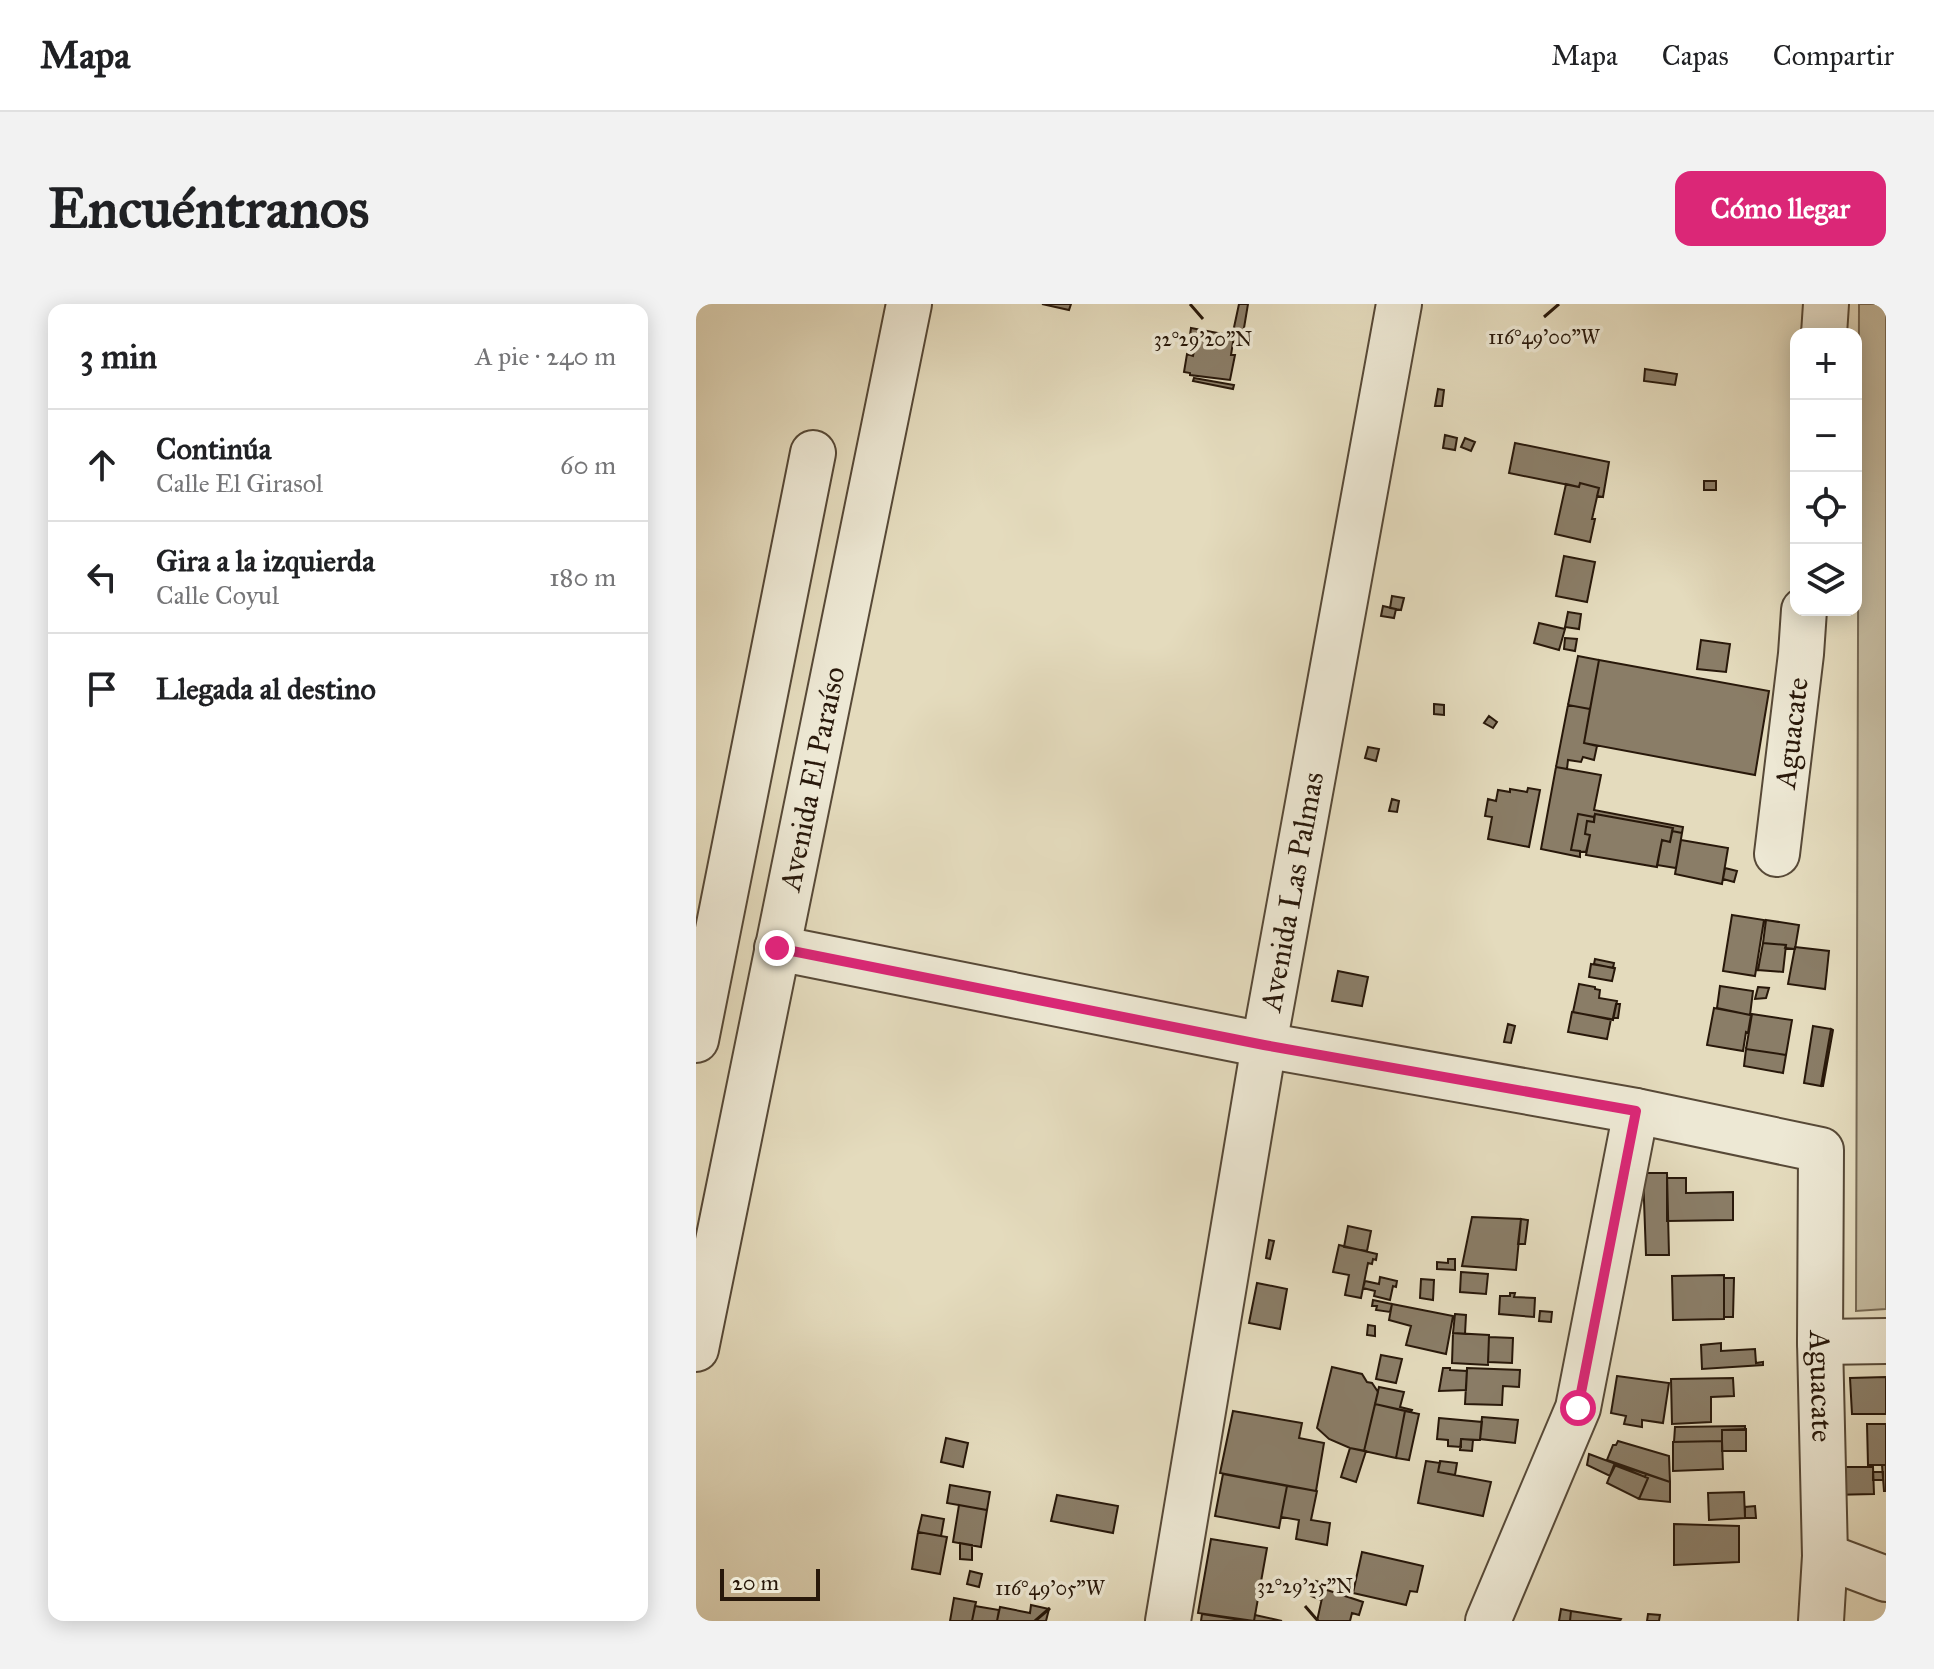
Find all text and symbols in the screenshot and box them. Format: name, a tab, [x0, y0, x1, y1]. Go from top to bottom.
text: Mapa	[40, 32, 130, 78]
text: Mapa	[1551, 38, 1618, 73]
text: Capas	[1662, 38, 1729, 73]
text: Compartir	[1773, 38, 1894, 73]
button: Cómo llegar	[1675, 171, 1886, 246]
text: Encuéntranos	[48, 174, 369, 242]
text: 116°49'00"W	[1488, 325, 1601, 349]
text: 32°29'20"N	[1154, 327, 1252, 351]
map controls	[1790, 328, 1862, 616]
button: +	[1790, 328, 1862, 400]
text: 3 min	[80, 336, 157, 377]
text: A pie · 240 m	[475, 340, 616, 372]
button: −	[1790, 400, 1862, 472]
text: Continúa	[156, 431, 272, 467]
icon: ahead	[80, 443, 124, 487]
text: 60 m	[560, 449, 616, 481]
text: Calle El Girasol	[156, 467, 323, 499]
button: locate	[1790, 472, 1862, 544]
text: Gira a la izquierda	[156, 543, 375, 579]
button: layers	[1790, 544, 1862, 616]
icon: left	[80, 555, 124, 599]
text: 180 m	[549, 561, 616, 593]
text: Calle Coyul	[156, 579, 279, 611]
street label: Avenida El Paraíso	[771, 663, 853, 896]
icon: arrive	[80, 667, 124, 711]
text: Llegada al destino	[156, 671, 376, 707]
street label: Aguacate	[1767, 675, 1816, 792]
street label: Avenida Las Palmas	[1252, 769, 1331, 1016]
route end	[759, 930, 795, 966]
street label: Aguacate	[1802, 1329, 1840, 1443]
route start	[1560, 1390, 1596, 1426]
scale bar	[720, 1565, 820, 1601]
text: 20 m	[732, 1569, 779, 1596]
text: 32°29'25"N	[1257, 1574, 1353, 1598]
text: 116°49'05"W	[995, 1576, 1106, 1600]

